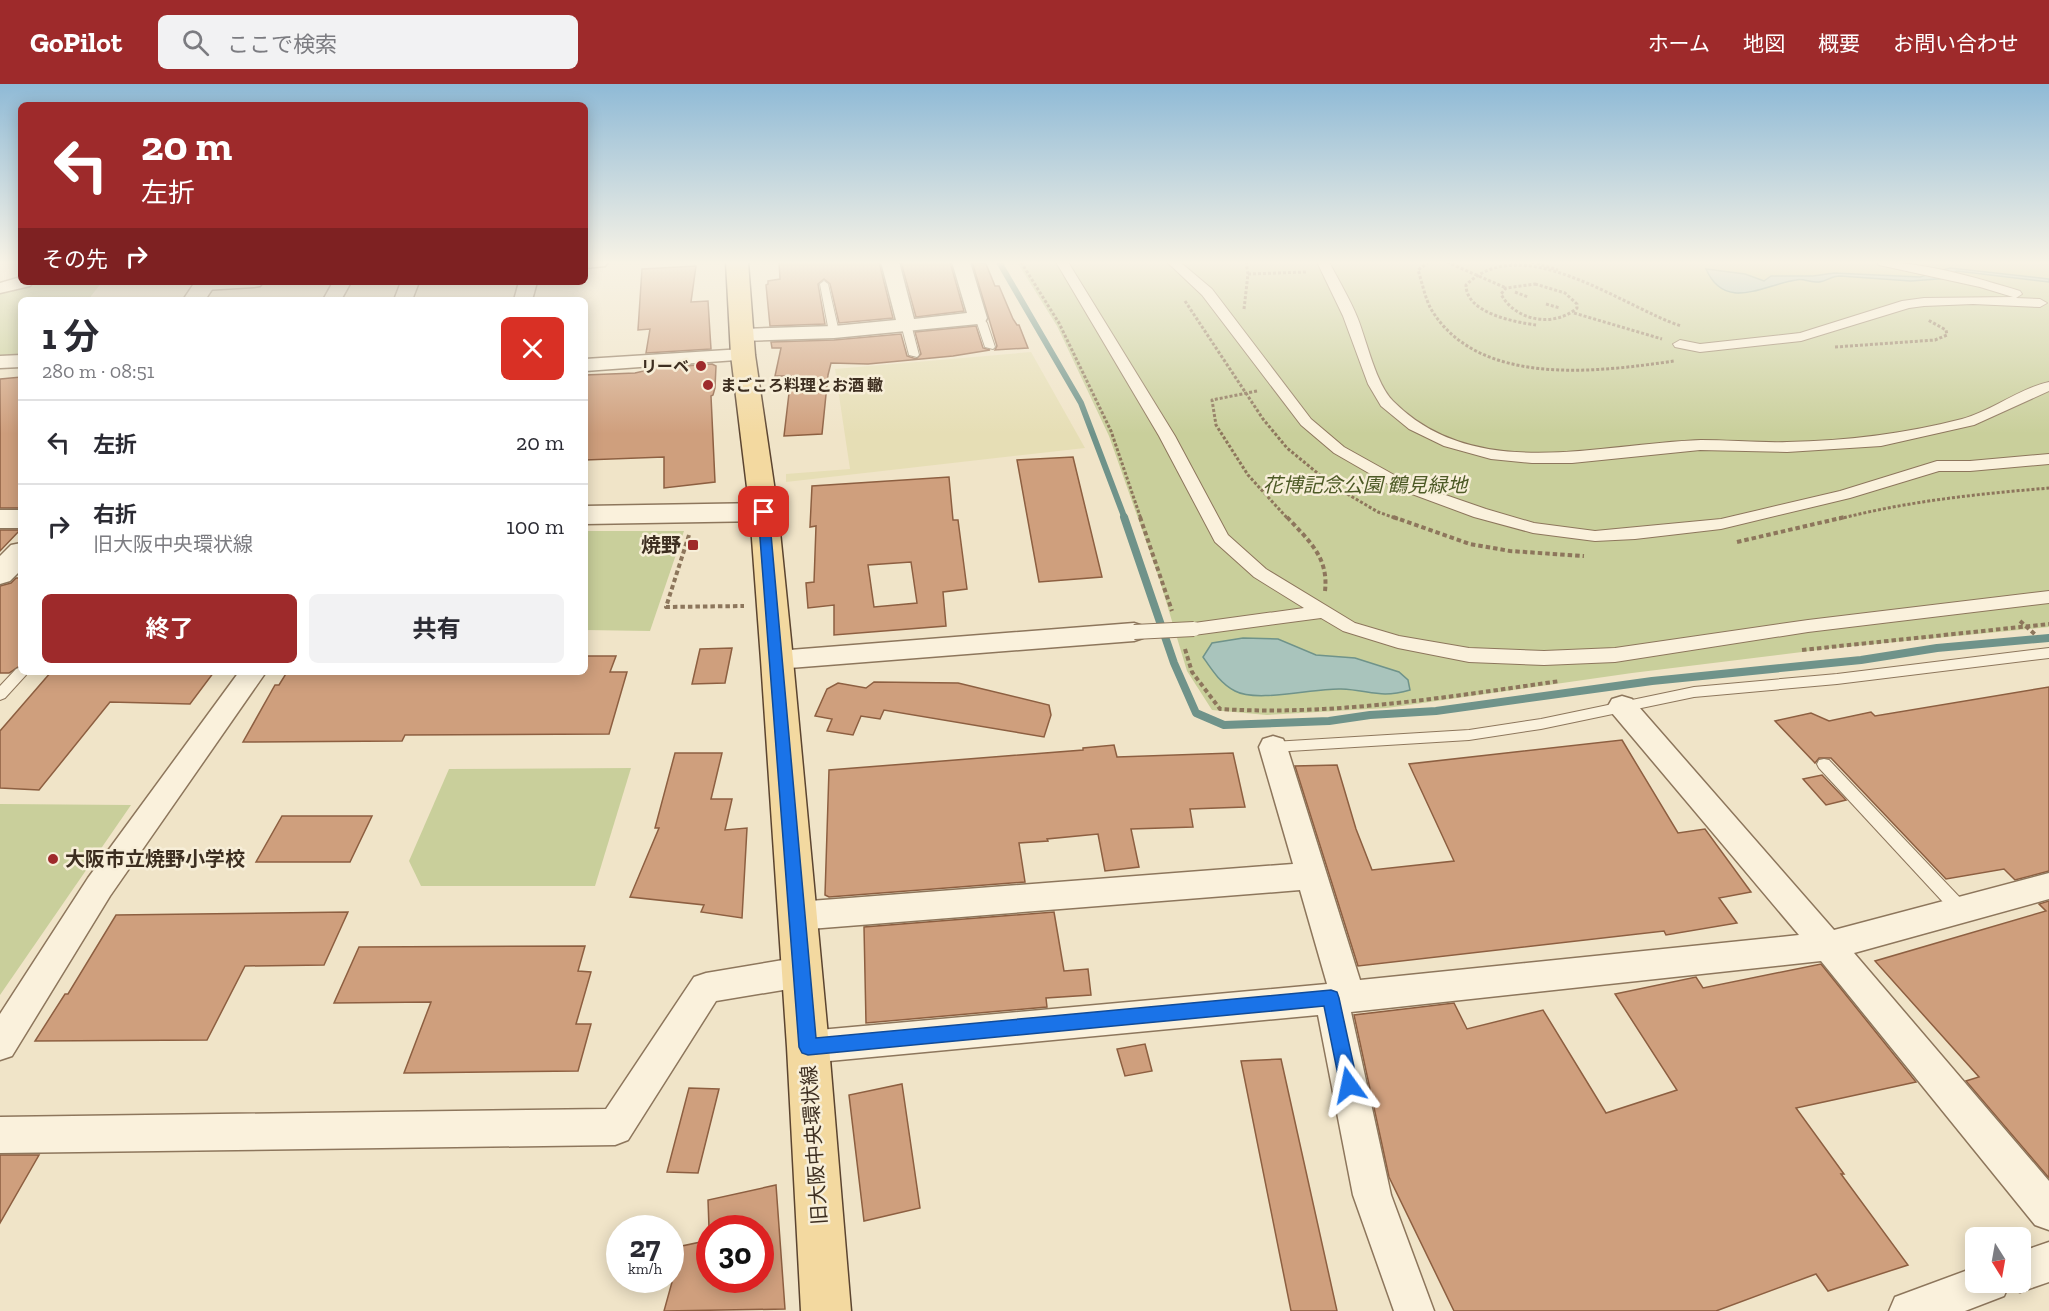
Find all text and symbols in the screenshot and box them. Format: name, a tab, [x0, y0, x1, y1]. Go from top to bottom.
search box	[158, 15, 578, 69]
text: GoPilot	[30, 26, 122, 59]
icon: search	[179, 26, 212, 59]
text: ここで検索	[227, 31, 337, 58]
text: ホーム	[1648, 31, 1710, 56]
text: 地図	[1743, 31, 1785, 56]
text: 概要	[1818, 31, 1860, 56]
text: お問い合わせ	[1893, 31, 2019, 56]
text: 20 m	[141, 120, 232, 171]
icon: left	[42, 126, 120, 204]
text: 左折	[141, 177, 195, 209]
icon: right	[120, 240, 153, 273]
text: その先	[42, 246, 108, 273]
text: 1 分	[42, 315, 99, 358]
button: close	[501, 317, 564, 380]
place label: リーベ	[641, 357, 689, 376]
text: 280 m · 08:51	[42, 359, 155, 383]
marker: リーベ	[694, 359, 708, 373]
place label: まごころ料理とお酒 轍	[720, 376, 883, 395]
marker: まごころ料理とお酒 轍	[701, 378, 715, 392]
icon: left	[42, 426, 75, 459]
text: 20 m	[516, 429, 564, 456]
text: 左折	[93, 431, 137, 458]
park label: 花博記念公園 鶴見緑地	[1263, 473, 1469, 497]
pin	[738, 486, 789, 537]
icon: arrive	[747, 495, 780, 528]
text: 右折	[93, 501, 137, 528]
icon: right	[42, 510, 75, 543]
text: 100 m	[506, 513, 564, 540]
text: 旧大阪中央環状線	[93, 532, 253, 556]
place label: 焼野	[641, 533, 681, 557]
marker: 焼野	[686, 538, 700, 552]
button: 終了	[42, 594, 297, 663]
button: 共有	[309, 594, 564, 663]
place label: 大阪市立焼野小学校	[65, 847, 245, 871]
marker: 大阪市立焼野小学校	[46, 852, 60, 866]
position arrow	[1317, 1053, 1381, 1117]
street label: 旧大阪中央環状線	[796, 1064, 832, 1226]
speed limit sign: 30	[696, 1215, 774, 1293]
north arrow	[1965, 1227, 2031, 1293]
map controls	[1965, 1227, 2031, 1293]
text: 27	[630, 1229, 660, 1265]
text: km/h	[628, 1260, 662, 1278]

